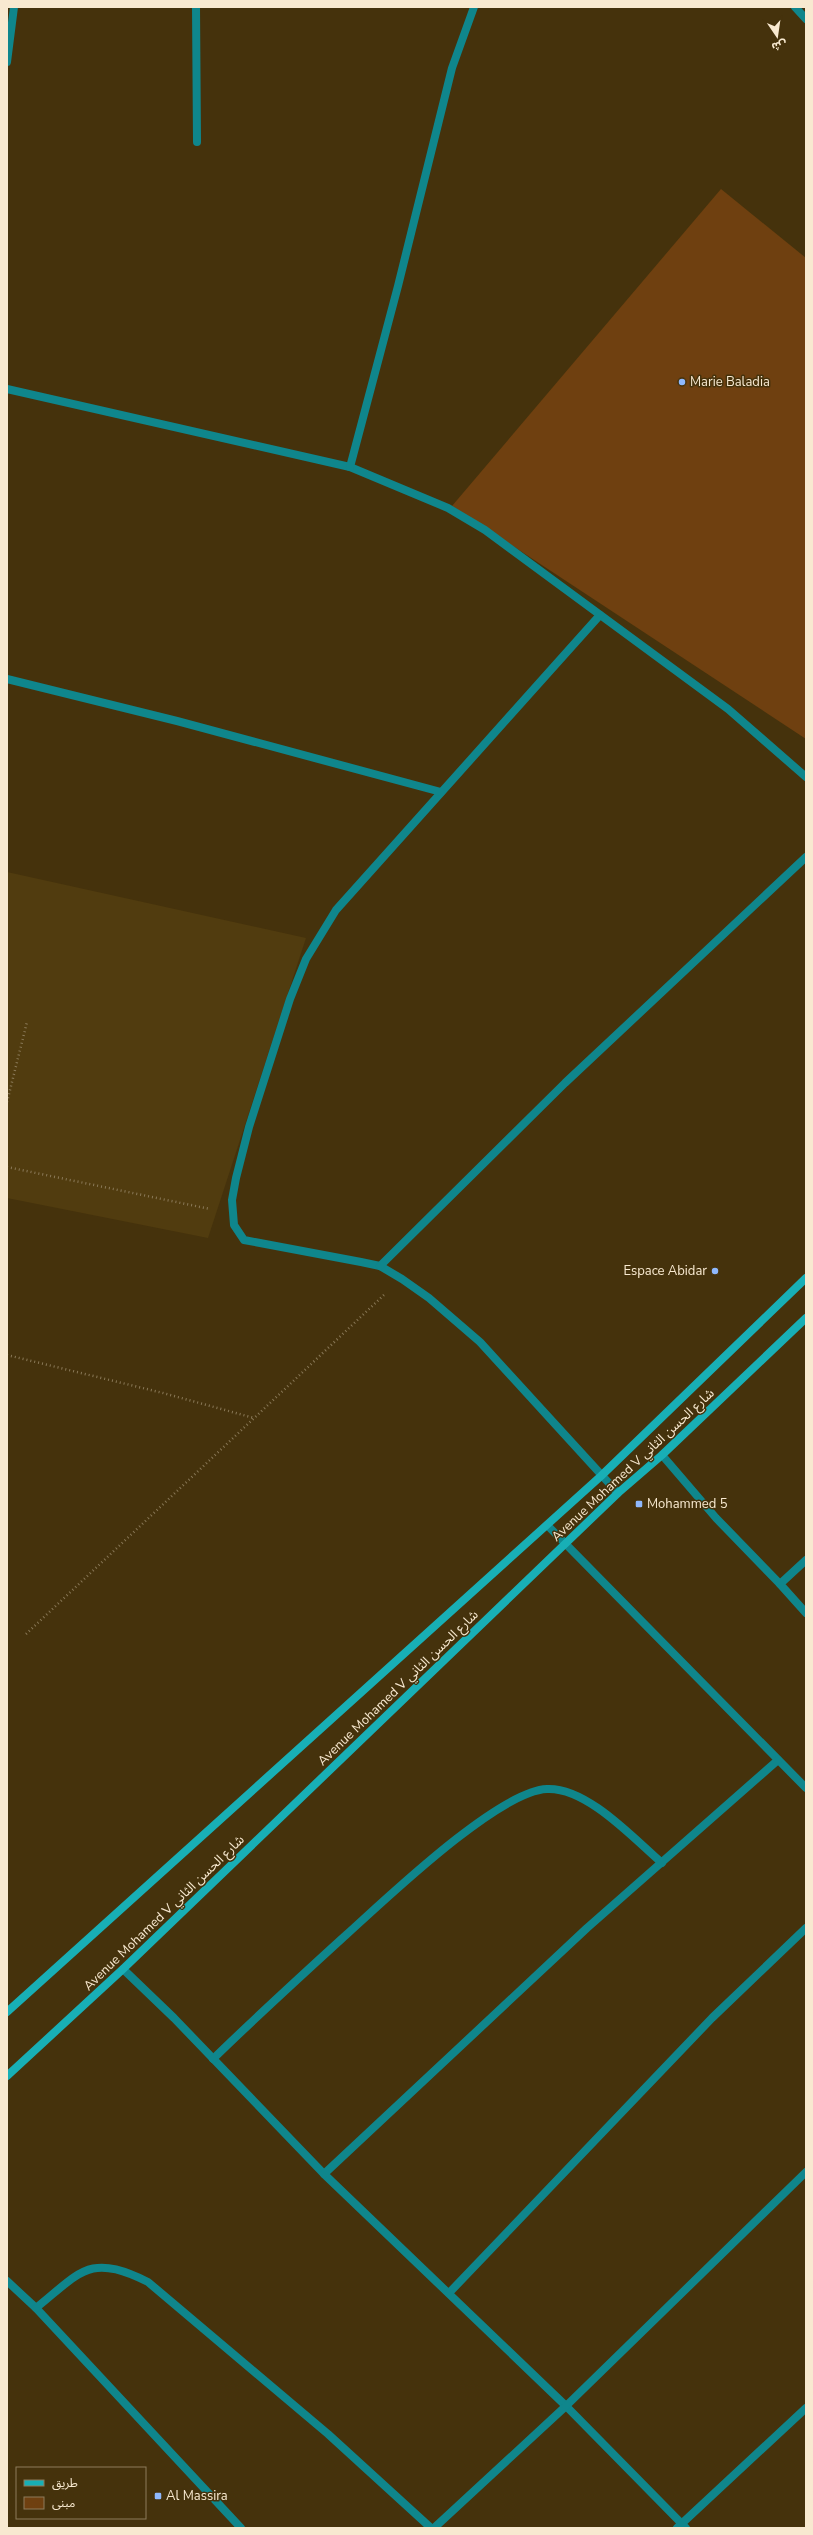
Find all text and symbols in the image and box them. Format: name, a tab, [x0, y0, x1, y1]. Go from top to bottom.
north arrow	[757, 16, 797, 56]
text: ش	[770, 36, 788, 54]
place label: Marie Baladia	[690, 373, 770, 391]
marker: Marie Baladia	[677, 377, 687, 387]
place label: Espace Abidar	[623, 1262, 707, 1280]
marker: Espace Abidar	[710, 1266, 720, 1276]
street label: Avenue Mohamed V شارع الحسن الثاني	[548, 1384, 719, 1546]
place label: Mohammed 5	[647, 1495, 728, 1513]
marker: Mohammed 5	[634, 1499, 644, 1509]
street label: Avenue Mohamed V شارع الحسن الثاني	[314, 1606, 483, 1771]
street label: Avenue Mohamed V شارع الحسن الثاني	[80, 1831, 249, 1996]
legend	[16, 2467, 146, 2519]
text: طريق	[52, 2475, 78, 2491]
place label: Al Massira	[166, 2487, 228, 2505]
marker: Al Massira	[153, 2491, 163, 2501]
text: مبنى	[52, 2495, 75, 2511]

